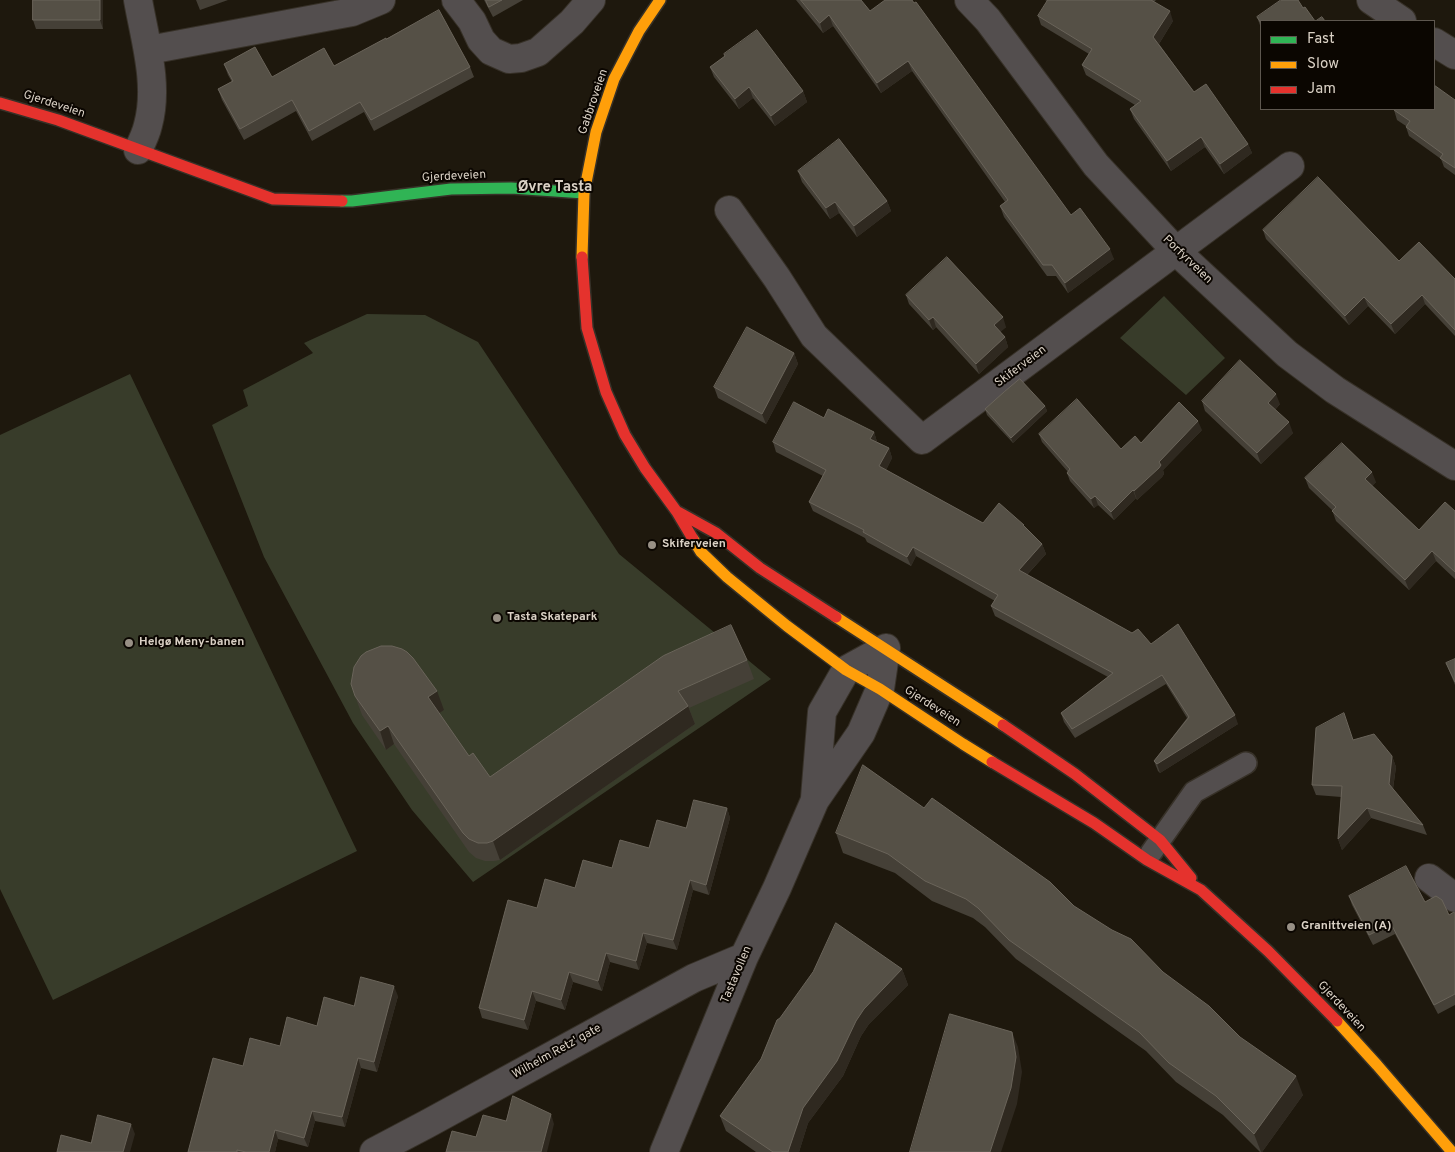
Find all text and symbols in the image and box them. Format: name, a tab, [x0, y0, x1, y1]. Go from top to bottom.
legend	[1260, 20, 1435, 110]
text: Fast	[1307, 30, 1335, 49]
text: Slow	[1307, 55, 1339, 74]
street label: Gabbroveien	[576, 68, 612, 136]
text: Jam	[1307, 80, 1336, 99]
street label: Gjerdeveien	[21, 88, 87, 122]
street label: Gjerdeveien	[422, 168, 486, 186]
district label: Øvre Tasta	[518, 179, 592, 197]
street label: Porfyrveien	[1159, 233, 1215, 287]
street label: Skiferveien	[992, 343, 1050, 391]
place label: Skiferveien	[662, 538, 726, 552]
marker: Skiferveien	[646, 539, 658, 551]
place label: Tasta Skatepark	[507, 611, 597, 625]
marker: Tasta Skatepark	[491, 612, 503, 624]
place label: Helgø Meny-banen	[139, 636, 244, 650]
marker: Helgø Meny-banen	[123, 637, 135, 649]
street label: Gjerdeveien	[901, 683, 963, 731]
place label: Granittveien (A)	[1301, 920, 1391, 934]
marker: Granittveien (A)	[1285, 921, 1297, 933]
street label: Tastavollen	[718, 944, 756, 1006]
street label: Gjerdeveien	[1314, 979, 1368, 1035]
street label: Wilhelm Retz' gate	[510, 1022, 604, 1082]

